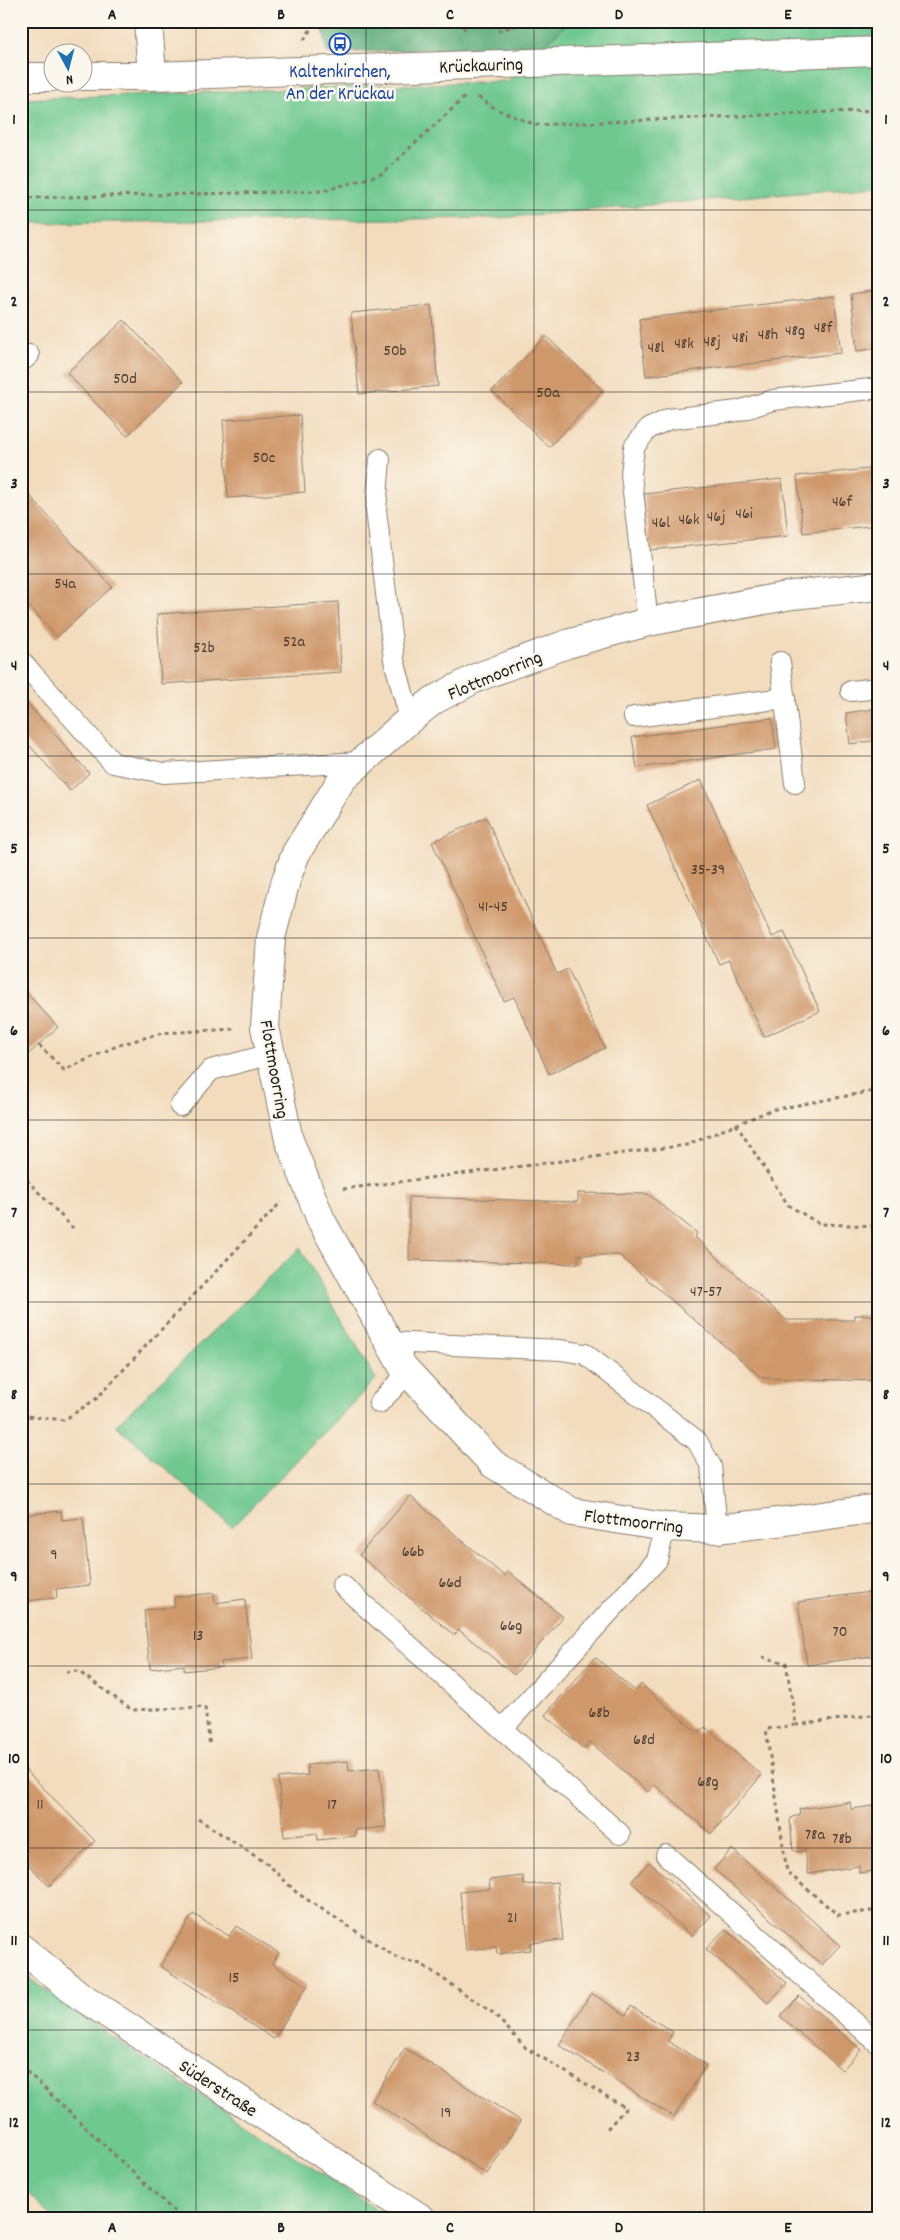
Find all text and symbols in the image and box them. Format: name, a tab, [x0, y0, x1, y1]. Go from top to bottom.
text: A	[108, 4, 117, 27]
text: B	[277, 4, 285, 27]
text: C	[446, 4, 454, 27]
text: D	[615, 4, 624, 27]
text: E	[784, 4, 792, 27]
bus stop icon: Kaltenkirchen, An der Krückau	[328, 32, 352, 56]
north arrow	[42, 42, 92, 92]
street label: Krückauring	[439, 53, 524, 82]
place label: Kaltenkirchen, An der Krückau	[286, 60, 394, 109]
text: N	[65, 69, 74, 89]
text: 1	[12, 109, 16, 132]
text: 1	[884, 109, 888, 132]
text: 2	[11, 291, 18, 314]
text: 2	[883, 291, 890, 314]
house number: 48f	[814, 317, 833, 340]
house number: 48g	[785, 320, 805, 343]
house number: 48h	[758, 324, 778, 347]
house number: 48i	[732, 327, 748, 350]
house number: 48j	[703, 331, 721, 354]
house number: 48k	[674, 333, 694, 356]
house number: 48l	[648, 337, 665, 360]
house number: 50b	[383, 340, 407, 363]
house number: 50d	[113, 368, 137, 391]
house number: 50a	[536, 382, 560, 405]
house number: 50c	[253, 447, 275, 470]
text: 3	[10, 473, 18, 496]
text: 3	[882, 473, 890, 496]
house number: 46f	[832, 491, 852, 514]
house number: 46i	[735, 503, 753, 526]
house number: 46j	[707, 506, 725, 529]
house number: 46k	[678, 509, 700, 532]
house number: 46l	[652, 512, 670, 535]
house number: 54a	[54, 573, 76, 596]
house number: 52a	[283, 631, 305, 654]
house number: 52b	[193, 637, 215, 660]
street label: Flottmoorring	[444, 645, 547, 709]
text: 4	[11, 655, 17, 678]
text: 4	[883, 655, 889, 678]
text: 5	[10, 838, 18, 861]
text: 5	[882, 838, 890, 861]
house number: 35-39	[691, 859, 725, 882]
house number: 41-45	[478, 896, 508, 919]
street label: Flottmoorring	[251, 1018, 295, 1121]
text: 6	[10, 1020, 18, 1043]
text: 6	[882, 1020, 890, 1043]
text: 7	[11, 1202, 17, 1225]
text: 7	[883, 1202, 889, 1225]
house number: 47-57	[690, 1281, 722, 1304]
text: 8	[11, 1384, 18, 1407]
text: 8	[883, 1384, 890, 1407]
street label: Flottmoorring	[582, 1504, 685, 1543]
house number: 66b	[402, 1541, 424, 1564]
house number: 9	[50, 1544, 58, 1567]
text: 9	[10, 1566, 18, 1589]
text: 9	[882, 1566, 890, 1589]
house number: 66d	[438, 1572, 462, 1595]
house number: 66g	[500, 1615, 522, 1638]
house number: 70	[833, 1621, 847, 1644]
house number: 13	[193, 1625, 203, 1648]
house number: 68b	[588, 1702, 610, 1725]
house number: 68d	[633, 1729, 655, 1752]
text: 10	[8, 1748, 20, 1771]
text: 10	[880, 1748, 892, 1771]
house number: 68g	[697, 1771, 719, 1794]
house number: 11	[36, 1794, 44, 1817]
house number: 17	[327, 1794, 337, 1817]
house number: 78a	[805, 1824, 826, 1847]
house number: 78b	[832, 1828, 852, 1851]
house number: 21	[507, 1907, 517, 1930]
text: 11	[10, 1930, 18, 1953]
text: 11	[882, 1930, 890, 1953]
house number: 15	[229, 1967, 239, 1990]
house number: 23	[626, 2046, 640, 2069]
street label: Süderstraße	[172, 2054, 262, 2126]
house number: 19	[441, 2102, 451, 2125]
text: 12	[9, 2112, 19, 2135]
text: 12	[881, 2112, 891, 2135]
text: A	[108, 2217, 117, 2240]
text: B	[277, 2217, 285, 2240]
text: C	[446, 2217, 454, 2240]
text: D	[615, 2217, 624, 2240]
text: E	[784, 2217, 792, 2240]

